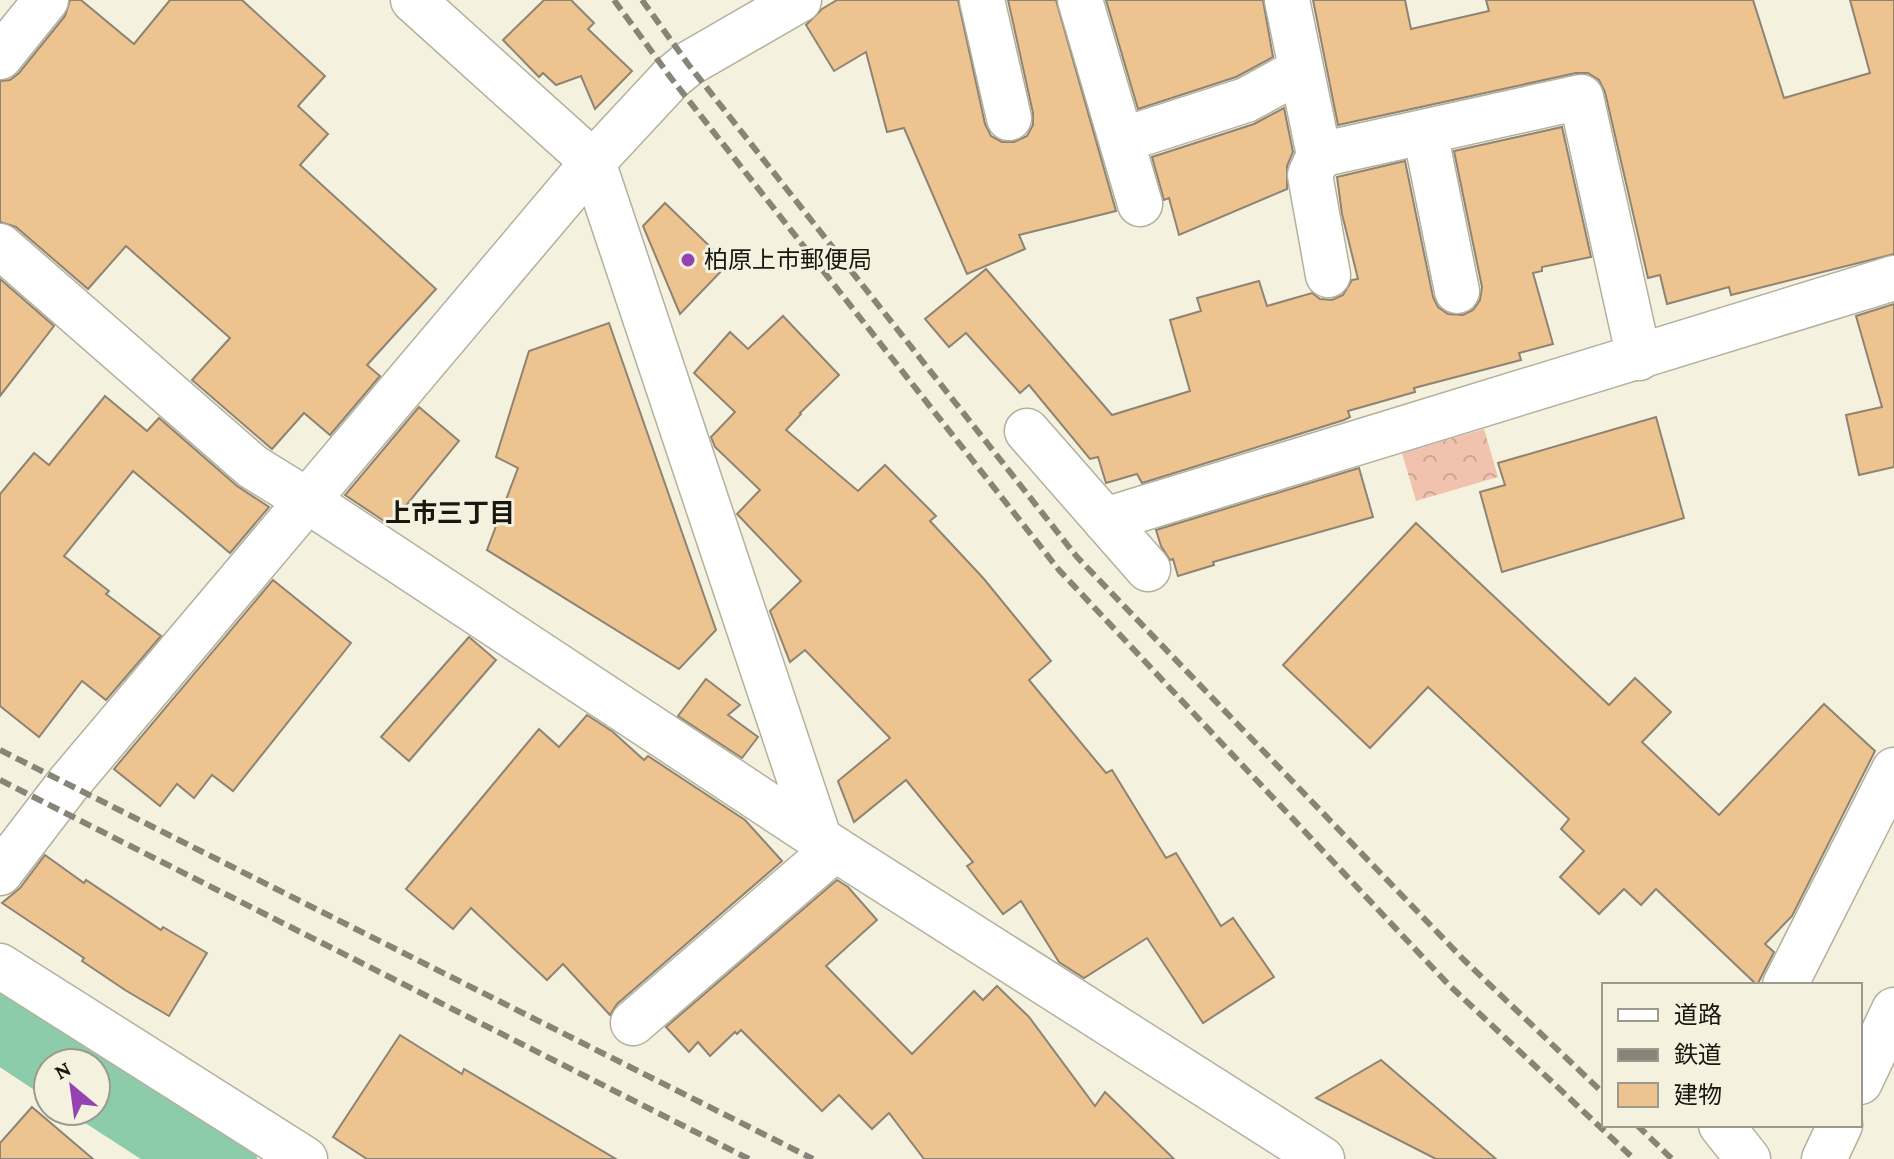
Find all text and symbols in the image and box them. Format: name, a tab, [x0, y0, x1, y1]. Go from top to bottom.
place label: 柏原上市郵便局	[704, 246, 872, 273]
marker: 柏原上市郵便局	[679, 251, 697, 269]
district label: 上市三丁目	[385, 499, 515, 528]
legend	[1602, 983, 1862, 1127]
text: 道路	[1674, 1001, 1722, 1028]
text: 鉄道	[1674, 1041, 1722, 1068]
north arrow	[32, 1047, 112, 1127]
text: N	[50, 1055, 75, 1085]
text: 建物	[1674, 1081, 1722, 1108]

